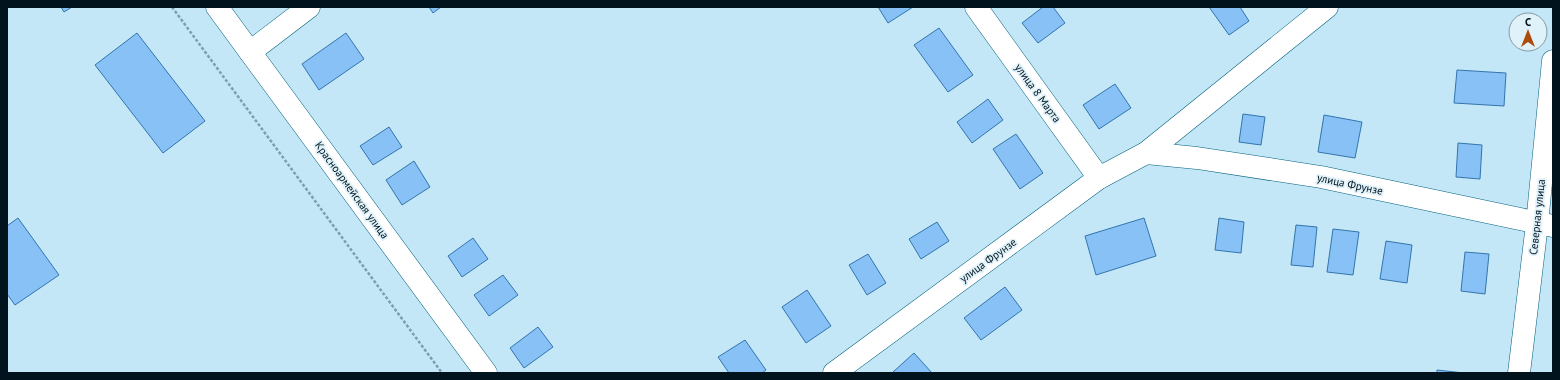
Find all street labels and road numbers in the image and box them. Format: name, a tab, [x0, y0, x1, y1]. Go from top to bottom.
street label: улица 8 Марта	[1012, 61, 1064, 125]
street label: Красноармейская улица	[312, 139, 392, 241]
street label: улица Фрунзе	[1316, 170, 1385, 198]
street label: Северная улица	[1526, 178, 1548, 256]
street label: улица Фрунзе	[957, 234, 1019, 285]

